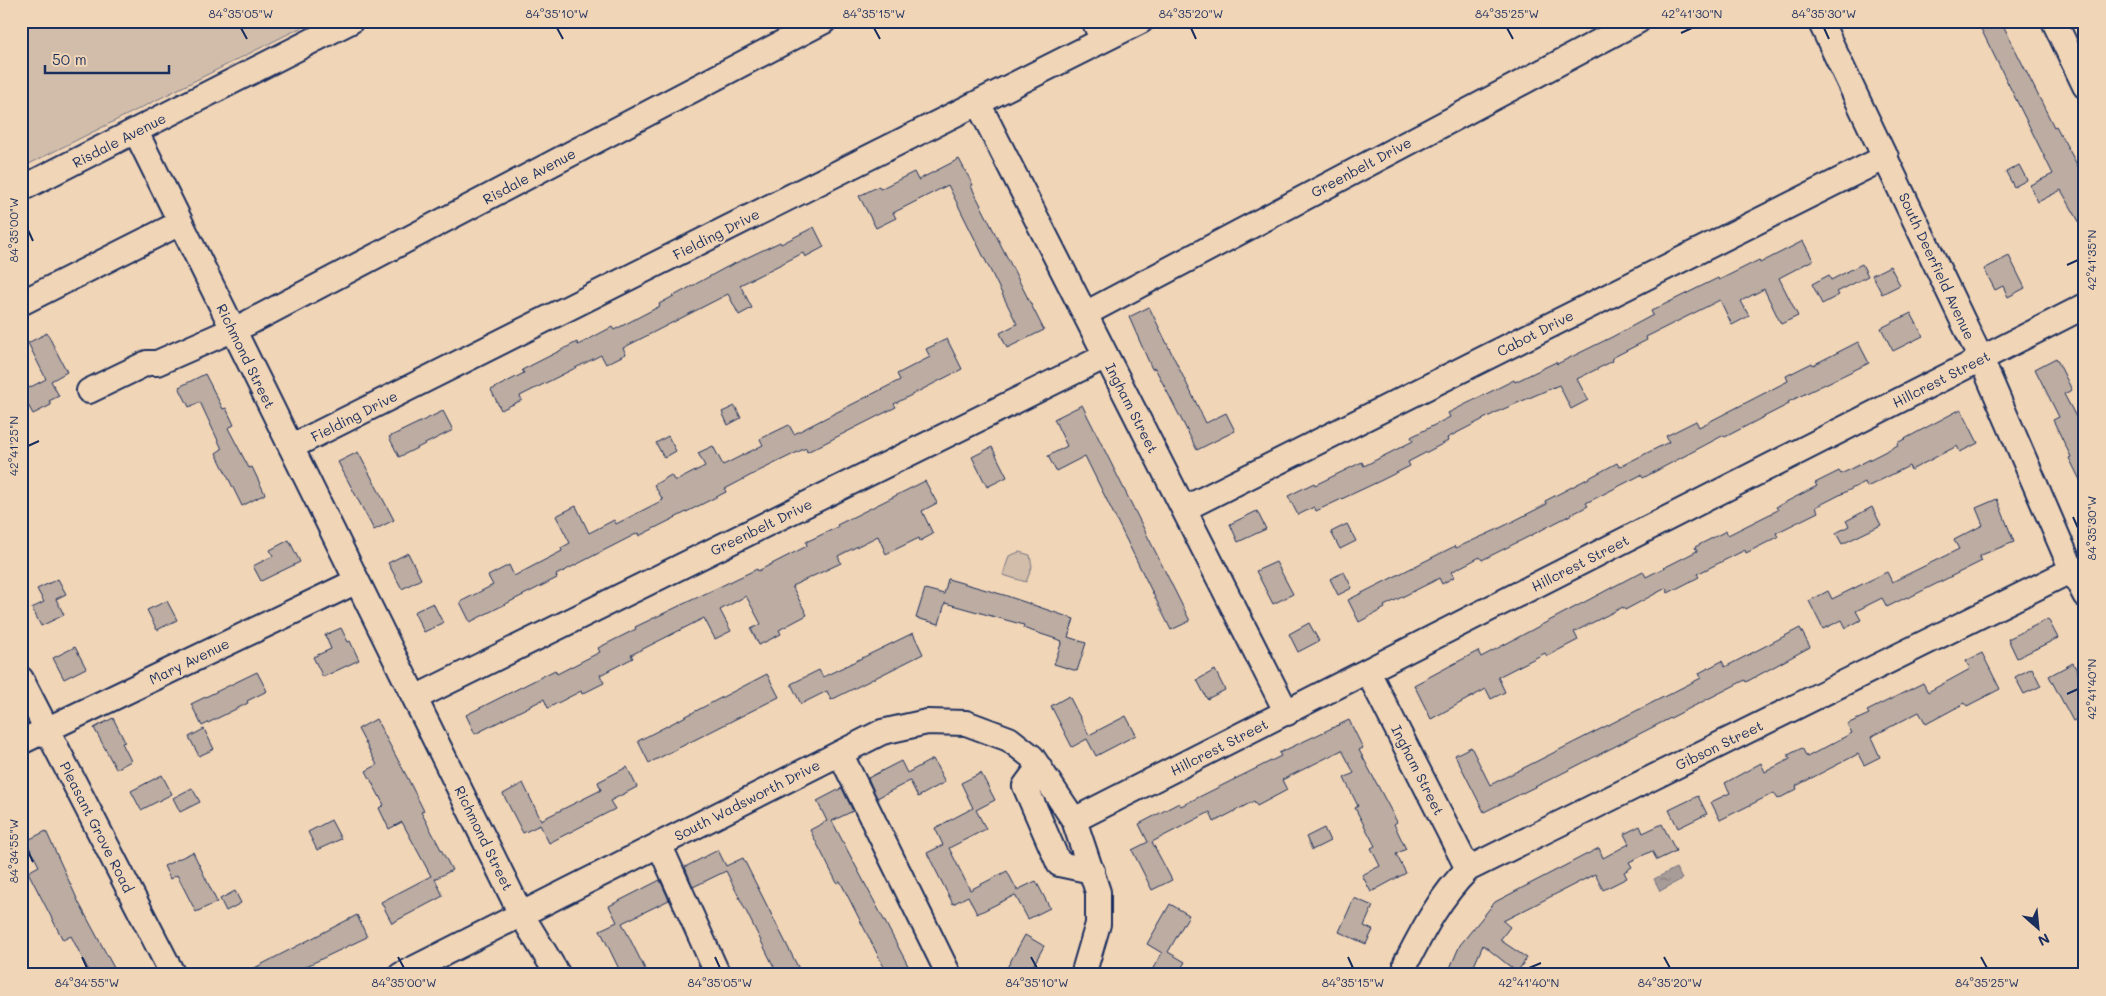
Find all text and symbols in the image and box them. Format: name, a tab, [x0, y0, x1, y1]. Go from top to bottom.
text: 84°35'05"W	[209, 5, 273, 21]
text: 84°35'10"W	[525, 5, 589, 21]
text: 84°35'15"W	[843, 5, 905, 21]
text: 84°35'20"W	[1159, 5, 1223, 21]
text: 84°35'25"W	[1475, 5, 1539, 21]
text: 42°41'30"N	[1662, 5, 1722, 21]
text: 84°35'30"W	[1792, 5, 1856, 21]
scale bar	[45, 42, 169, 74]
text: 50 m	[52, 49, 87, 69]
street label: Risdale Avenue	[69, 108, 169, 172]
street label: Greenbelt Drive	[1307, 133, 1415, 201]
street label: Risdale Avenue	[479, 143, 579, 209]
street label: South Deerfield Avenue	[1895, 189, 1979, 343]
text: 84°35'00"W	[5, 197, 21, 263]
street label: Fielding Drive	[669, 204, 763, 264]
text: 42°41'35"N	[2083, 230, 2099, 290]
street label: Richmond Street	[212, 300, 280, 412]
street label: Cabot Drive	[1493, 306, 1577, 360]
street label: Hillcrest Street	[1889, 346, 1993, 412]
street label: Ingham Street	[1101, 360, 1163, 456]
street label: Fielding Drive	[307, 386, 401, 446]
text: 42°41'25"N	[5, 416, 21, 476]
street label: Greenbelt Drive	[707, 494, 815, 560]
text: 84°35'30"W	[2083, 496, 2099, 560]
street label: Hillcrest Street	[1528, 530, 1632, 596]
street label: Mary Avenue	[146, 633, 232, 689]
text: 42°41'40"N	[2083, 659, 2099, 719]
street label: Hillcrest Street	[1167, 714, 1271, 780]
street label: Gibson Street	[1672, 716, 1766, 774]
street label: Ingham Street	[1387, 722, 1449, 818]
street label: South Wadsworth Drive	[671, 755, 823, 845]
street label: Pleasant Grove Road	[56, 758, 138, 896]
street label: Richmond Street	[450, 782, 518, 894]
text: 84°34'55"W	[5, 819, 21, 883]
north arrow	[2014, 904, 2064, 954]
text: N	[2035, 929, 2053, 951]
text: 84°34'55"W	[55, 974, 119, 990]
text: 84°35'00"W	[371, 974, 437, 990]
text: 84°35'05"W	[688, 974, 752, 990]
text: 84°35'10"W	[1005, 974, 1069, 990]
text: 84°35'15"W	[1322, 974, 1384, 990]
text: 42°41'40"N	[1499, 974, 1559, 990]
text: 84°35'20"W	[1638, 974, 1702, 990]
text: 84°35'25"W	[1955, 974, 2019, 990]

